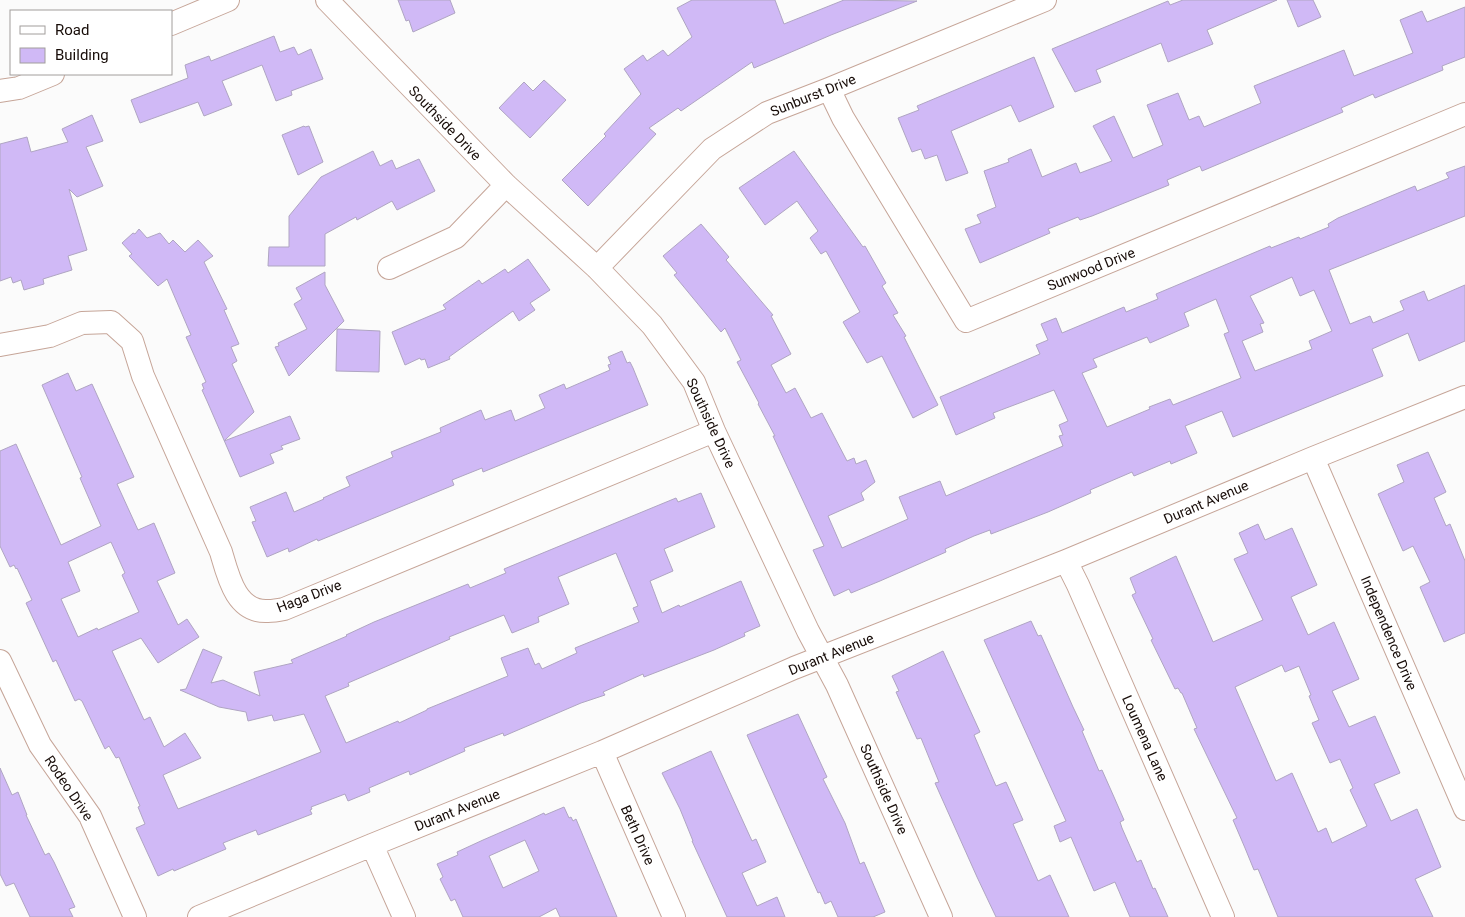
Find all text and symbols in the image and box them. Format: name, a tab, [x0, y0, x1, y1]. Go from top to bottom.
legend	[10, 10, 172, 75]
text: Road	[55, 21, 89, 39]
text: Building	[55, 46, 109, 64]
street label: Sunburst Drive	[768, 71, 858, 119]
street label: Southside Drive	[405, 82, 485, 164]
street label: Sunwood Drive	[1045, 244, 1137, 294]
street label: Southside Drive	[683, 376, 739, 470]
street label: Durant Avenue	[1161, 477, 1251, 527]
street label: Independence Drive	[1358, 573, 1420, 693]
street label: Haga Drive	[274, 576, 344, 616]
street label: Durant Avenue	[786, 630, 876, 678]
street label: Loumena Lane	[1119, 693, 1171, 783]
street label: Southside Drive	[857, 741, 911, 837]
street label: Rodeo Drive	[41, 753, 97, 823]
street label: Durant Avenue	[412, 786, 502, 834]
street label: Beth Drive	[618, 803, 658, 867]

